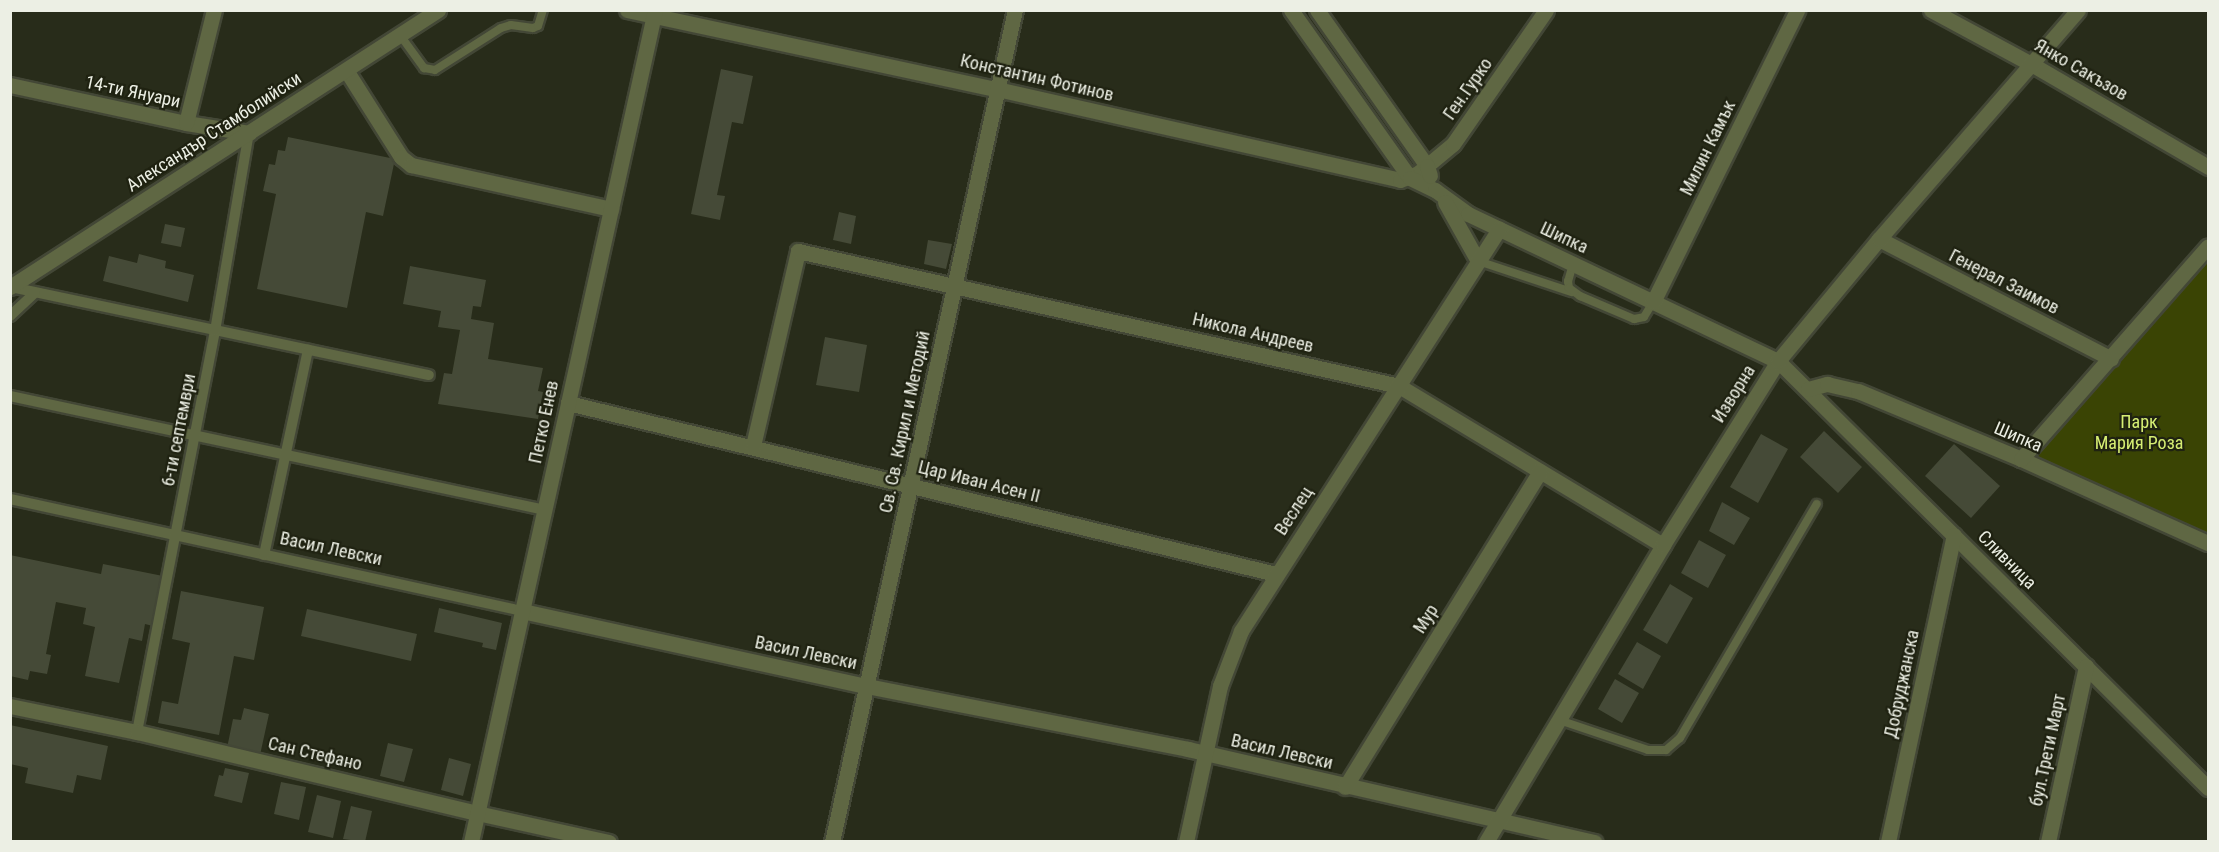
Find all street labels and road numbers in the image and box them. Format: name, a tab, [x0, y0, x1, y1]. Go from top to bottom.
street label: Янко Сакъзов	[2030, 35, 2132, 105]
street label: Константин Фотинов	[958, 50, 1116, 106]
street label: Ген.Гурко	[1439, 54, 1497, 124]
street label: Александър Стамболийски	[123, 67, 305, 197]
street label: 14-ти Януари	[84, 71, 182, 113]
street label: Милин Камък	[1676, 97, 1740, 199]
street label: Шипка	[1537, 218, 1591, 258]
street label: Генерал Заимов	[1945, 245, 2063, 319]
street label: Никола Андреев	[1190, 309, 1316, 357]
street label: Св. Св. Кирил и Методий	[875, 329, 935, 515]
street label: Изворна	[1708, 361, 1760, 427]
street label: 6-ти септември	[157, 372, 201, 488]
street label: Петко Енев	[525, 378, 563, 466]
street label: Шипка	[1991, 417, 2045, 457]
street label: Цар Иван Асен II	[916, 456, 1042, 508]
street label: Веслец	[1270, 483, 1318, 539]
street label: Сливница	[1973, 526, 2041, 594]
street label: Васил Левски	[278, 528, 384, 570]
street label: Мур	[1409, 601, 1443, 637]
street label: Добруджанска	[1880, 628, 1924, 740]
street label: Васил Левски	[753, 632, 859, 674]
street label: бул.Трети Март	[2026, 692, 2070, 808]
street label: Васил Левски	[1229, 730, 1335, 774]
street label: Сан Стефано	[266, 733, 364, 775]

